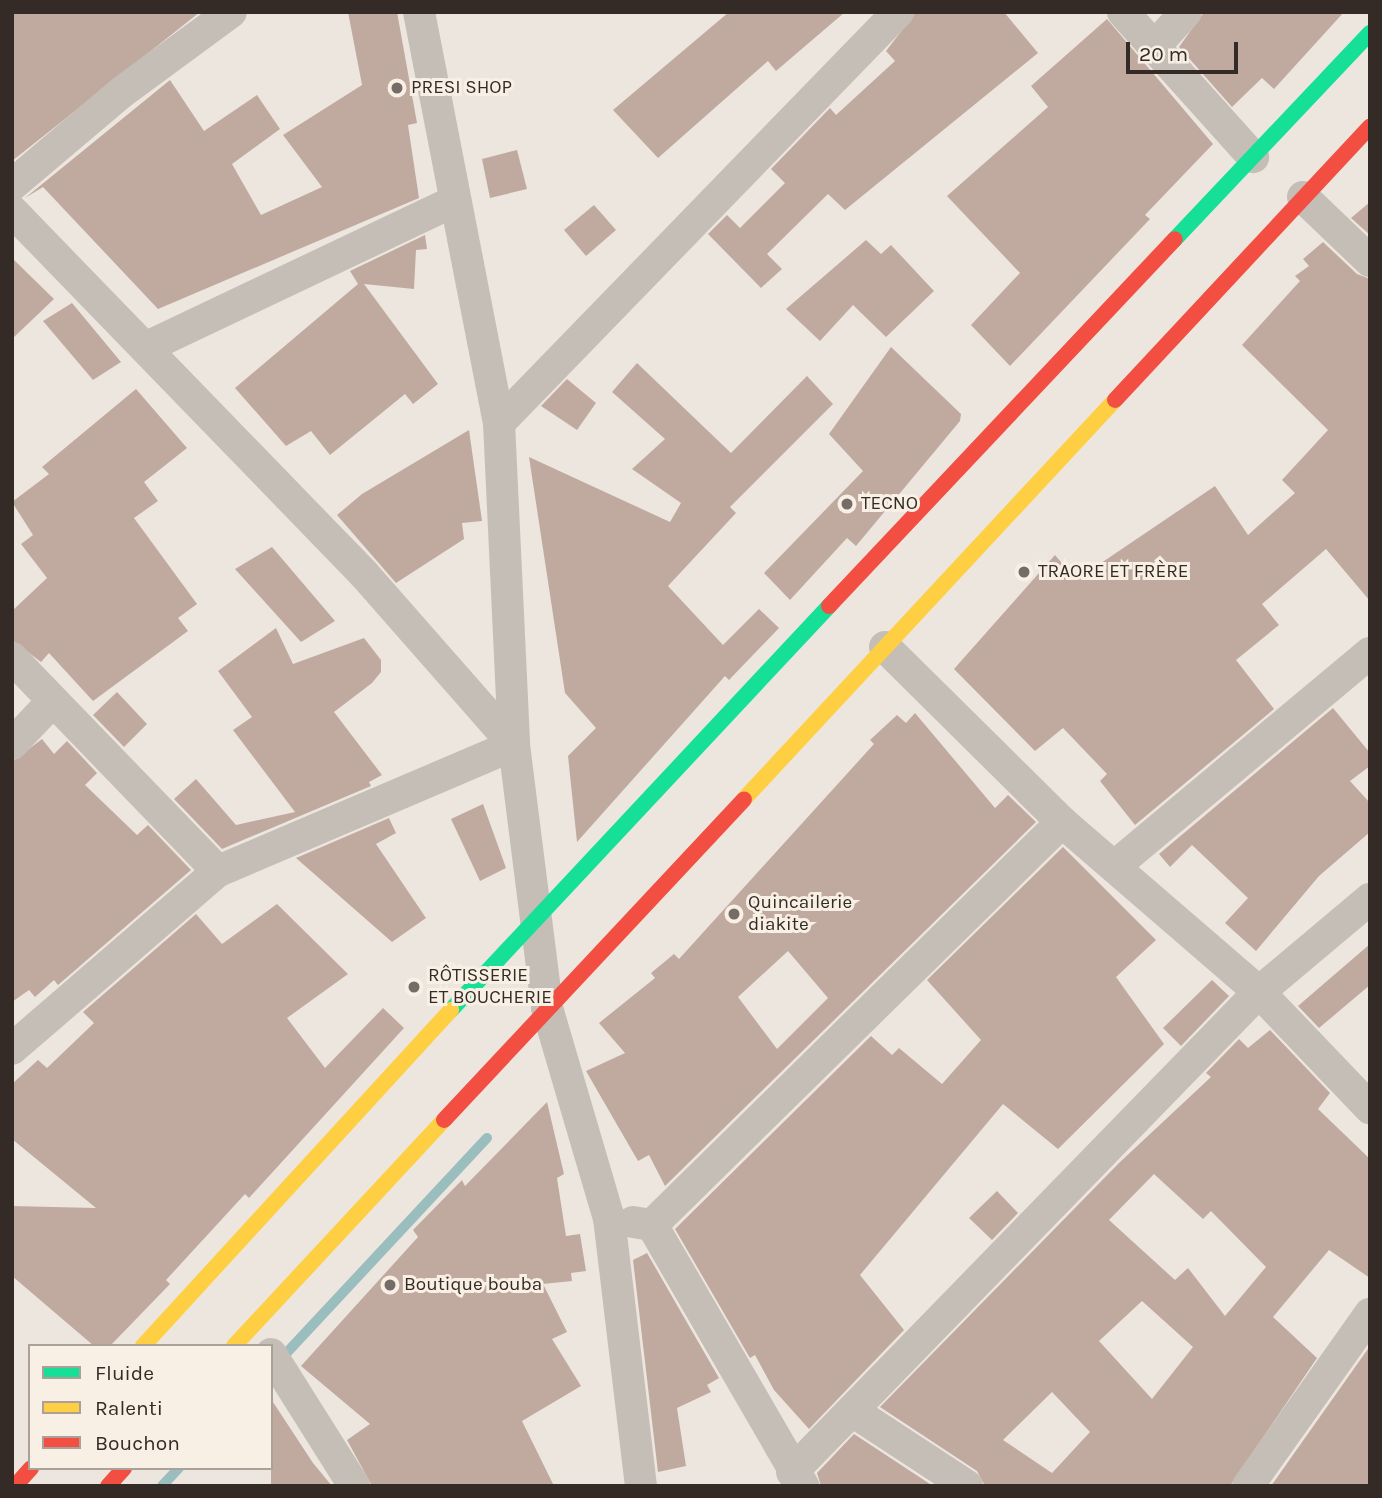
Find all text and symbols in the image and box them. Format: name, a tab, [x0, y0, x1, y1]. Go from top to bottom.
scale bar	[1130, 28, 1242, 72]
text: 20 m	[1139, 42, 1188, 66]
place label: PRESI SHOP	[411, 77, 512, 99]
marker: PRESI SHOP	[389, 80, 405, 96]
place label: TECNO	[861, 493, 918, 515]
marker: TECNO	[839, 496, 855, 512]
place label: TRAORE ET FRÈRE	[1038, 561, 1188, 583]
marker: TRAORE ET FRÈRE	[1016, 564, 1032, 580]
place label: Quincailerie diakite	[748, 892, 852, 936]
marker: Quincailerie diakite	[726, 906, 742, 922]
place label: RÔTISSERIE ET BOUCHERIE	[428, 965, 552, 1009]
marker: RÔTISSERIE ET BOUCHERIE	[406, 979, 422, 995]
place label: Boutique bouba	[404, 1274, 542, 1296]
marker: Boutique bouba	[382, 1277, 398, 1293]
legend	[28, 1344, 273, 1470]
text: Fluide	[95, 1361, 154, 1385]
text: Ralenti	[95, 1396, 163, 1420]
text: Bouchon	[95, 1431, 180, 1455]

